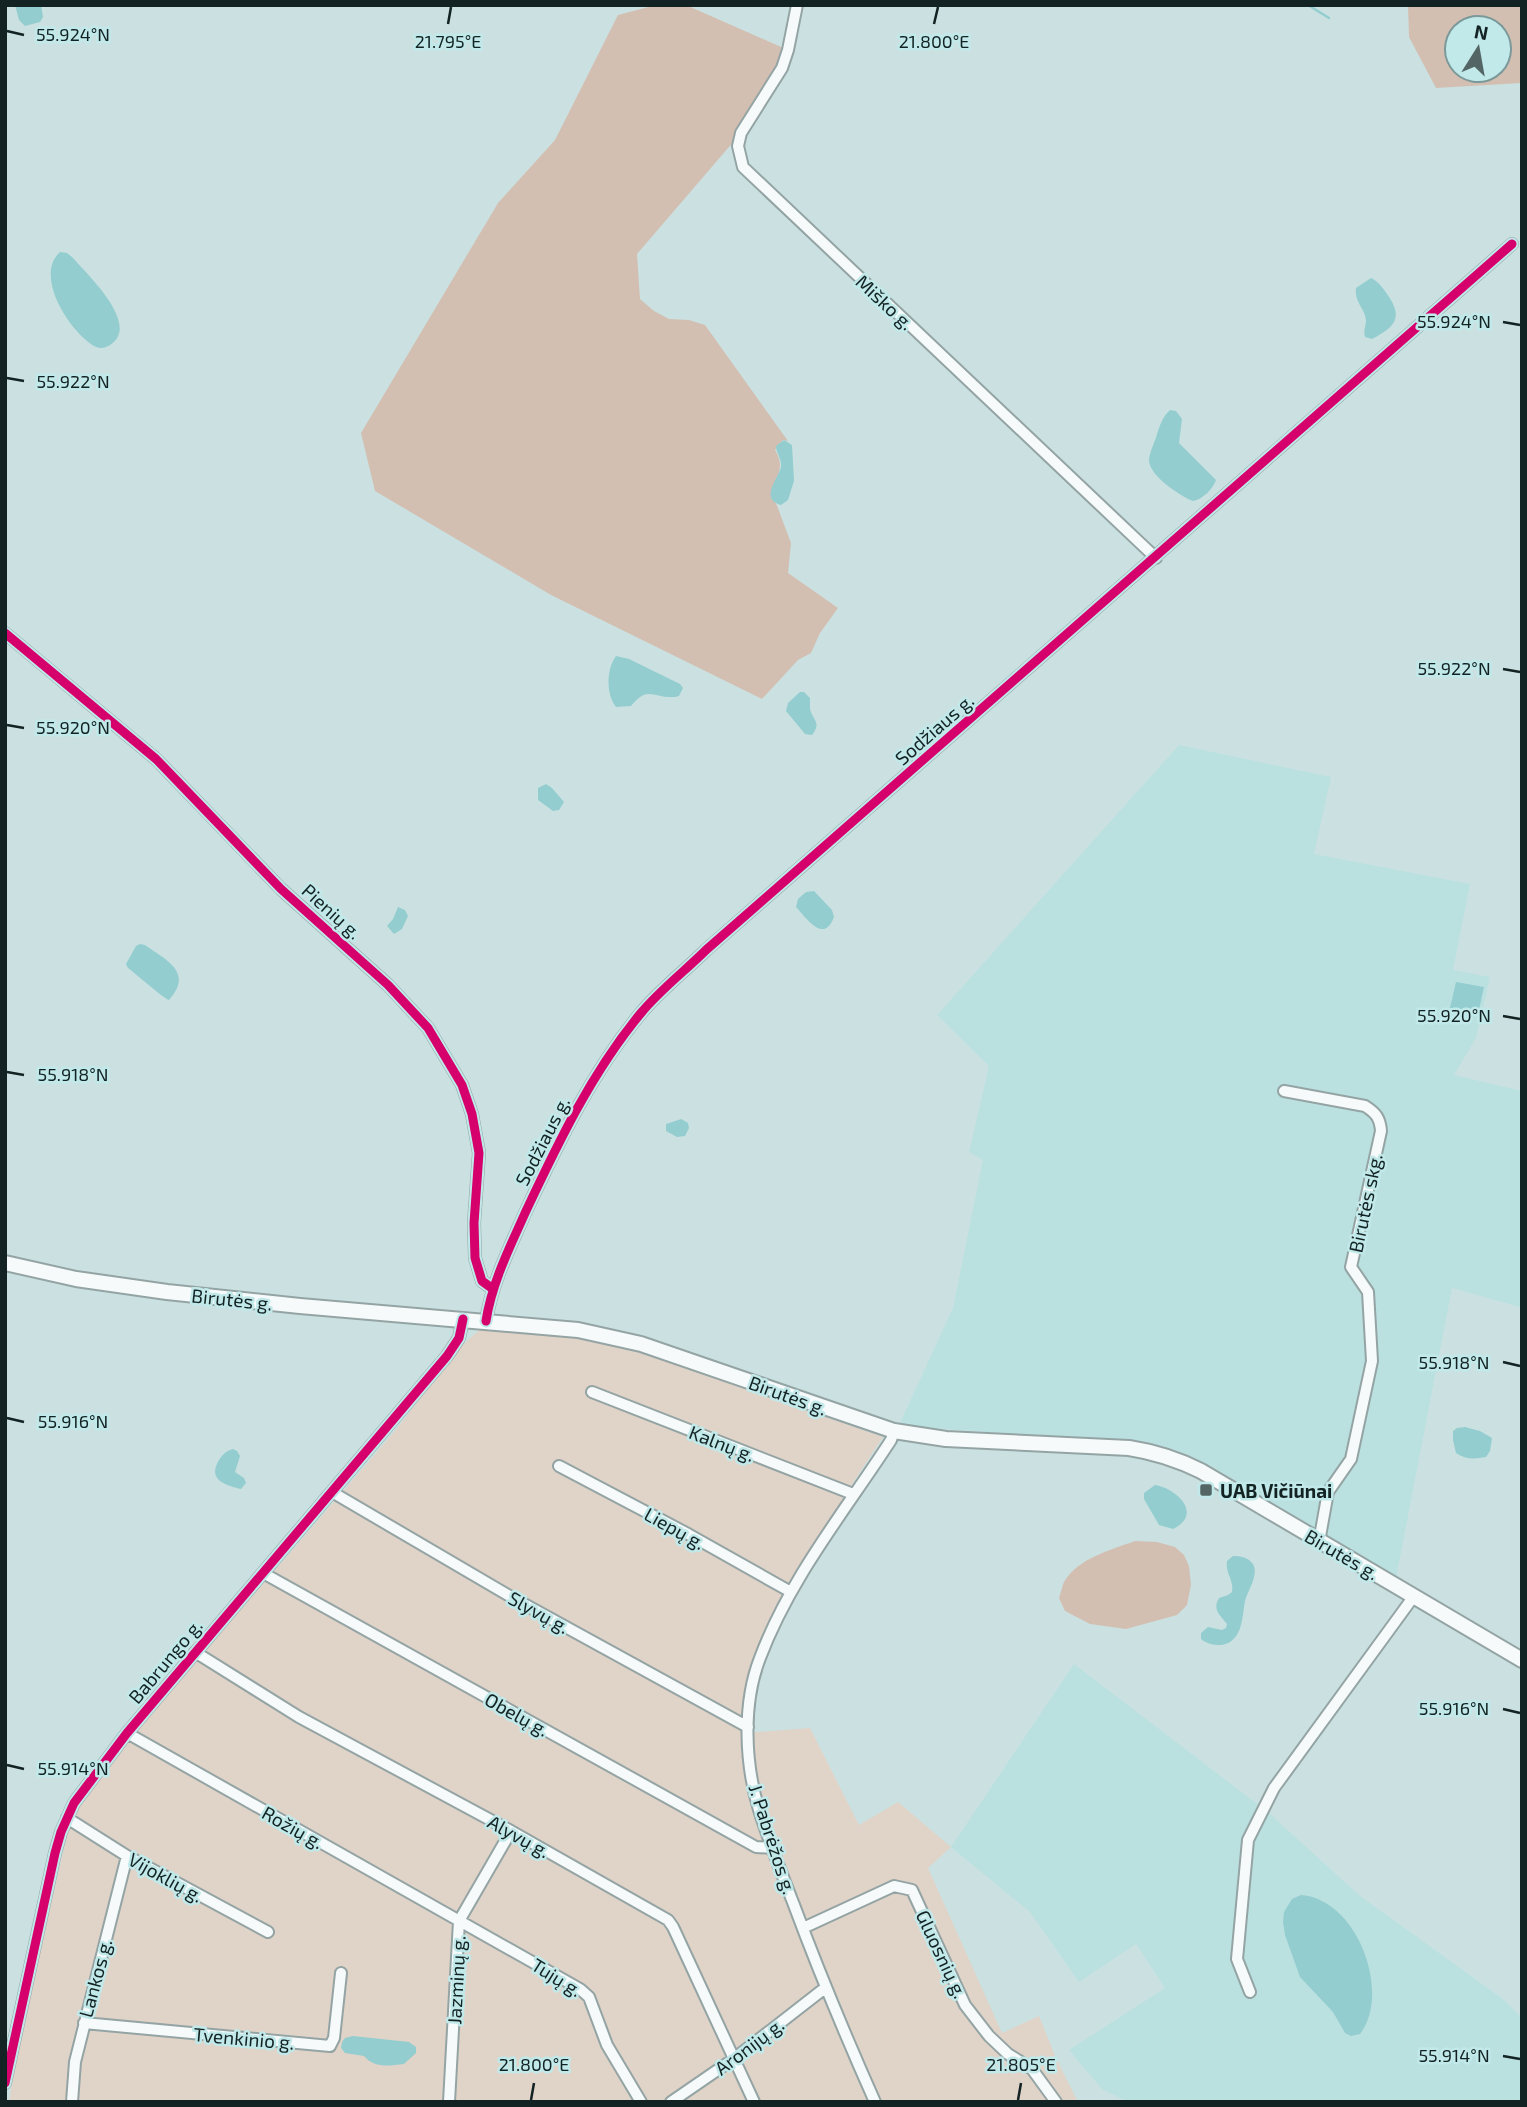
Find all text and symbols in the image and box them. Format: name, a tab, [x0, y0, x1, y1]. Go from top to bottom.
north arrow	[1443, 14, 1513, 84]
text: N	[1472, 19, 1490, 44]
text: 55.924°N	[36, 23, 110, 45]
text: 21.795°E	[415, 30, 481, 52]
text: 21.800°E	[899, 30, 969, 52]
street label: Miško g.	[851, 270, 919, 334]
text: 55.924°N	[1417, 310, 1491, 332]
text: 55.922°N	[36, 370, 110, 392]
text: 55.922°N	[1417, 657, 1491, 679]
street label: Sodžiaus g.	[890, 689, 978, 769]
text: 55.920°N	[36, 716, 110, 738]
street label: Pienių g.	[298, 878, 366, 944]
text: 55.920°N	[1417, 1004, 1491, 1026]
text: 55.918°N	[37, 1063, 109, 1085]
street label: Sodžiaus g.	[510, 1093, 574, 1189]
street label: Birutės skg.	[1343, 1151, 1387, 1255]
street label: Birutės g.	[190, 1283, 274, 1315]
text: 55.918°N	[1418, 1351, 1490, 1373]
street label: Birutės g.	[746, 1370, 830, 1420]
text: 55.916°N	[38, 1410, 108, 1432]
street label: Kalnų g.	[686, 1420, 758, 1466]
place label: UAB Vičiūnai	[1220, 1479, 1332, 1502]
marker: UAB Vičiūnai	[1198, 1482, 1214, 1498]
street label: Liepų g.	[641, 1502, 709, 1554]
street label: Birutės g.	[1301, 1524, 1383, 1584]
street label: Slyvų g.	[505, 1586, 573, 1638]
street label: Babrungo g.	[123, 1614, 207, 1708]
street label: Obelų g.	[481, 1687, 553, 1741]
text: 55.916°N	[1419, 1697, 1489, 1719]
text: 55.914°N	[37, 1757, 109, 1779]
street label: J. Pabrėžos g.	[744, 1781, 802, 1897]
street label: Rožių g.	[258, 1801, 328, 1853]
street label: Alyvų g.	[484, 1810, 554, 1862]
street label: Vijoklių g.	[125, 1847, 207, 1907]
street label: Gluosnių g.	[912, 1906, 972, 2002]
street label: Jazminų g.	[442, 1935, 470, 2025]
street label: Lankos g.	[74, 1936, 116, 2020]
street label: Tujų g.	[528, 1953, 586, 2001]
street label: Aronijų g.	[710, 2013, 788, 2079]
street label: Tvenkinio g.	[193, 2022, 295, 2054]
text: 55.914°N	[1418, 2044, 1490, 2066]
text: 21.800°E	[499, 2053, 569, 2075]
text: 21.805°E	[986, 2053, 1056, 2075]

